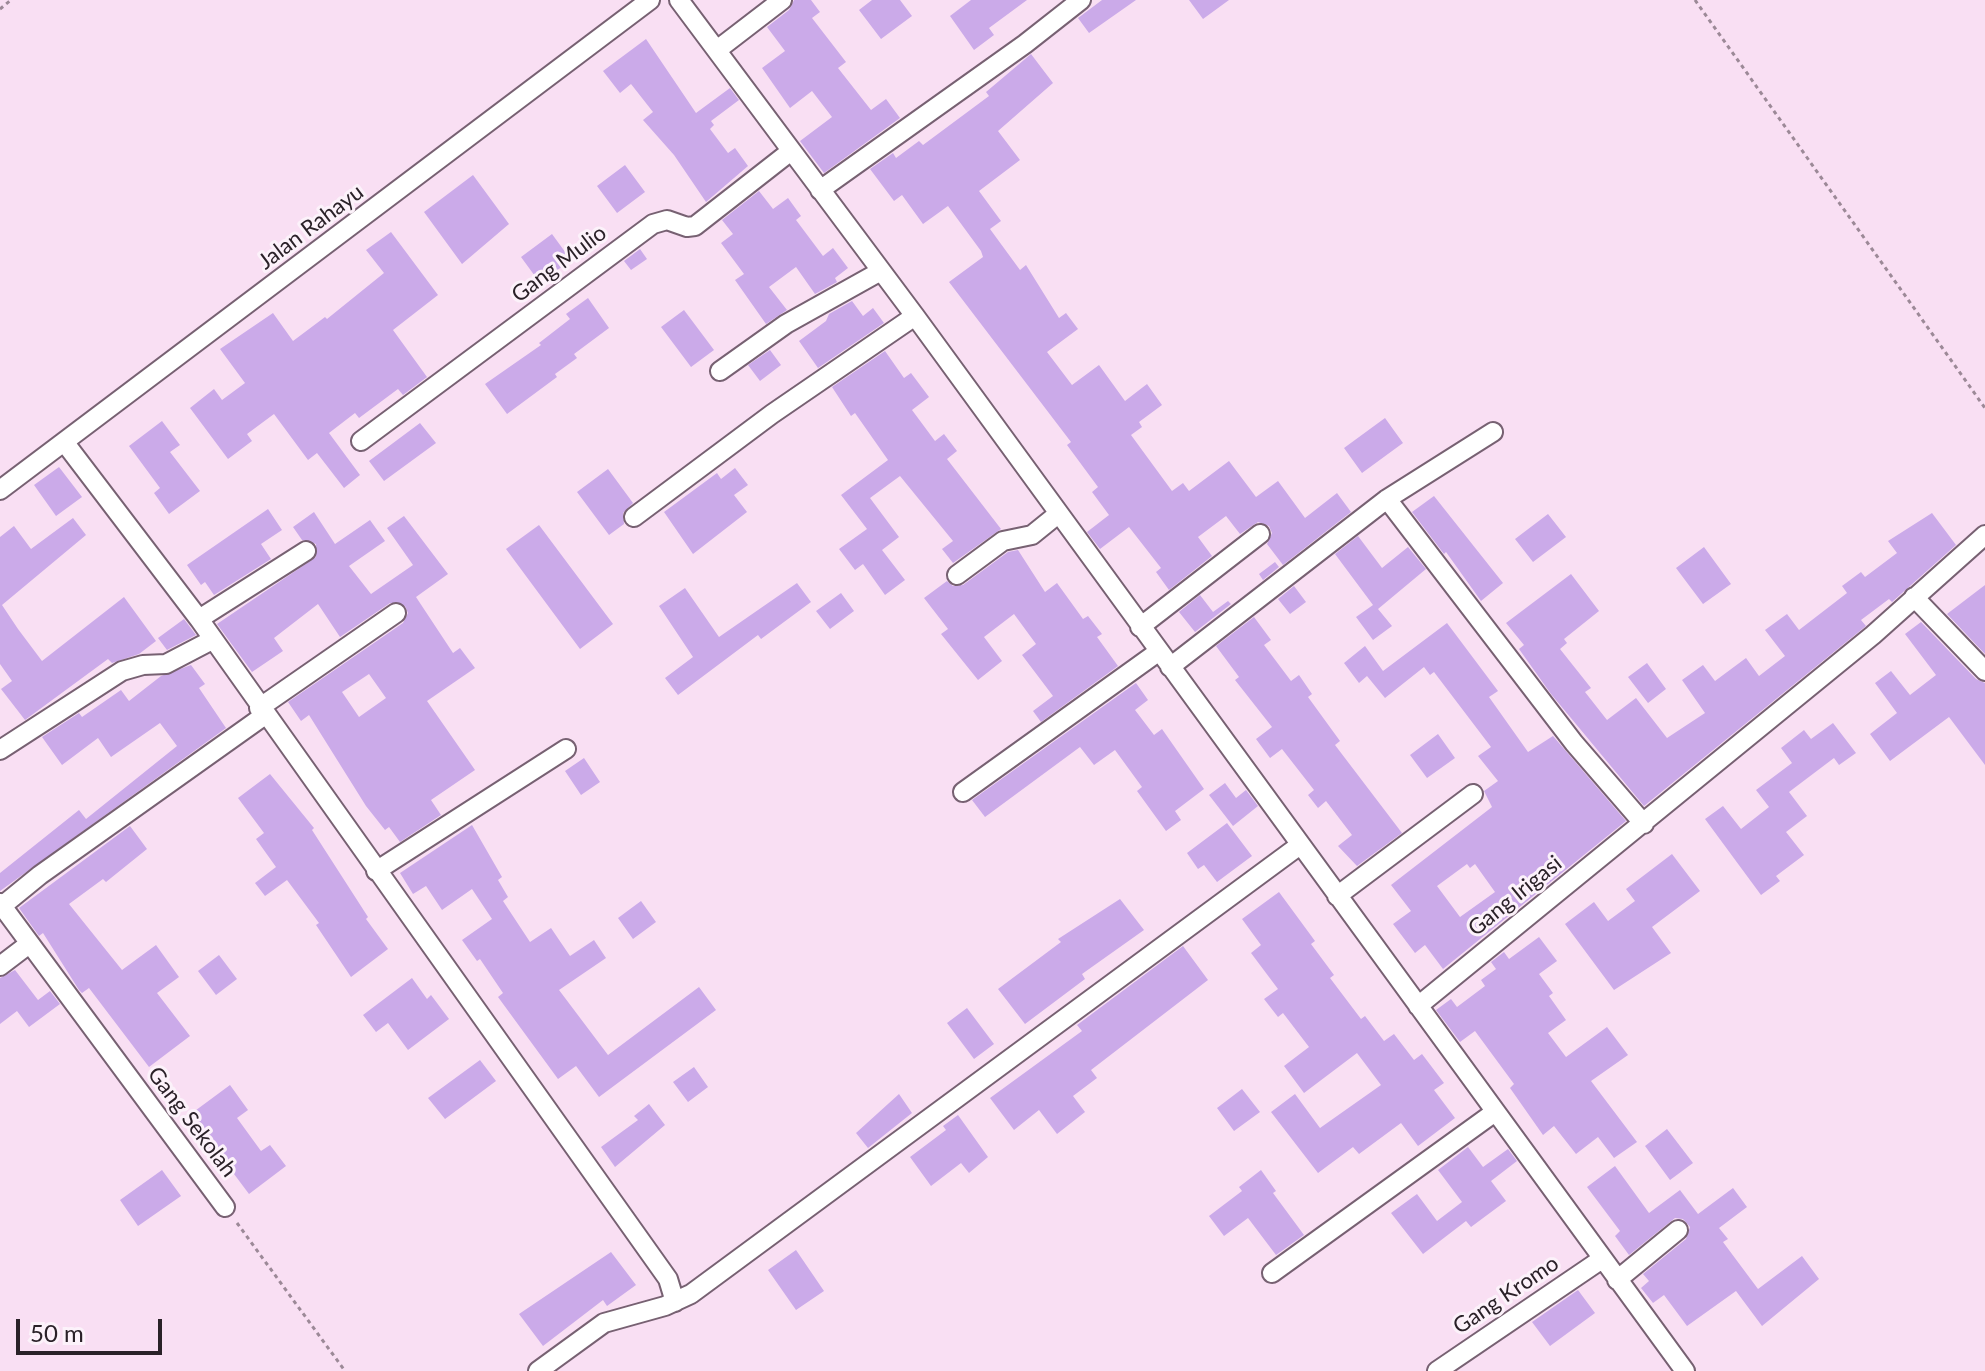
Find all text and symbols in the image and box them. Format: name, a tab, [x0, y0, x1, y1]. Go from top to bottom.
street label: Jalan Rahayu	[253, 179, 369, 275]
street label: Gang Mulio	[506, 220, 612, 308]
street label: Gang Irigasi	[1463, 850, 1567, 942]
street label: Gang Sekolah	[142, 1062, 242, 1182]
street label: Gang Kromo	[1448, 1250, 1564, 1340]
scale bar	[20, 1303, 166, 1353]
text: 50 m	[30, 1318, 84, 1347]

